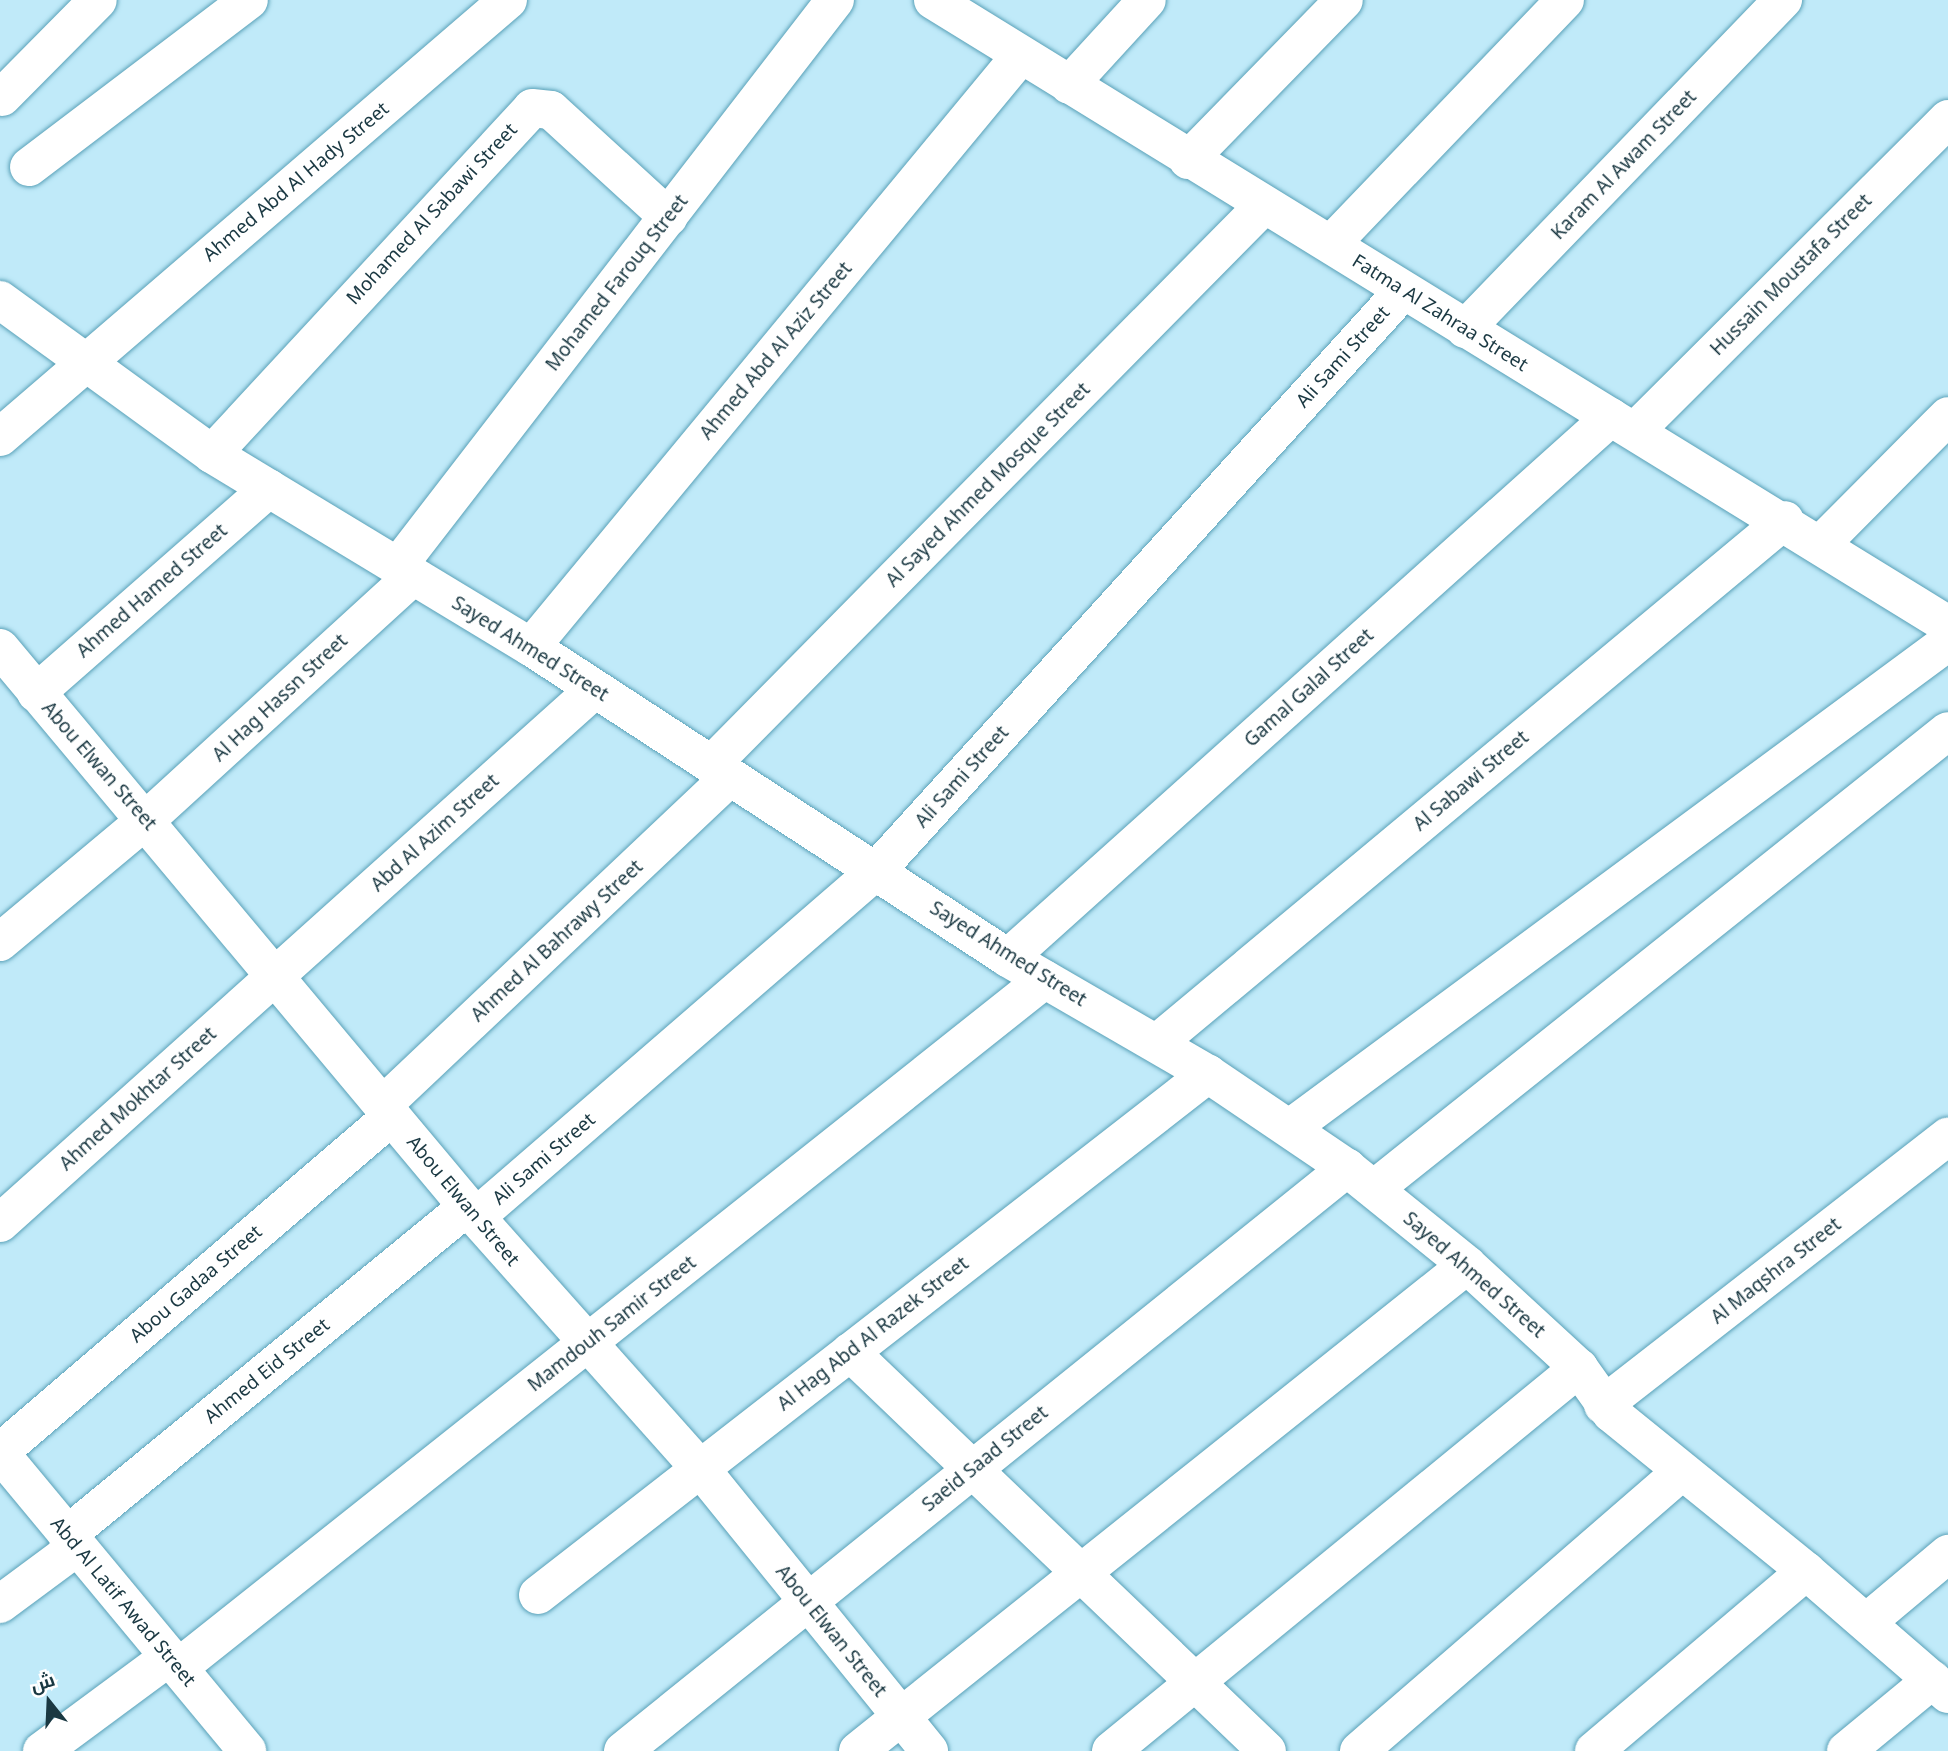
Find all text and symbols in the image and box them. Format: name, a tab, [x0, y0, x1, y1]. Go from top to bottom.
street label: Karam Al Awam Street	[1547, 86, 1701, 244]
street label: Ahmed Abd Al Hady Street	[198, 98, 394, 266]
street label: Mohamed Al Sabawi Street	[342, 119, 522, 309]
street label: Mohamed Farouq Street	[541, 190, 693, 376]
street label: Hussain Moustafa Street	[1706, 190, 1876, 360]
street label: Fatma Al Zahraa Street	[1348, 250, 1532, 376]
street label: Ahmed Abd Al Aziz Street	[695, 258, 857, 444]
street label: Ali Sami Street	[1291, 302, 1395, 412]
street label: Al Sayed Ahmed Mosque Street	[881, 378, 1095, 592]
street label: Ahmed Hamed Street	[72, 519, 232, 663]
street label: Sayed Ahmed Street	[448, 592, 612, 706]
street label: Gamal Galal Street	[1240, 624, 1378, 752]
street label: Al Hag Hassn Street	[208, 630, 352, 766]
street label: Abou Elwan Street	[37, 697, 161, 835]
street label: Ali Sami Street	[910, 722, 1014, 832]
street label: Al Sabawi Street	[1409, 726, 1533, 836]
street label: Abd Al Azim Street	[366, 770, 504, 896]
street label: Ahmed Al Bahrawy Street	[466, 855, 648, 1027]
street label: Sayed Ahmed Street	[926, 897, 1090, 1011]
street label: Ahmed Mokhtar Street	[55, 1023, 221, 1175]
street label: Ali Sami Street	[488, 1108, 600, 1210]
street label: Abou Elwan Street	[402, 1131, 524, 1271]
street label: Sayed Ahmed Street	[1399, 1207, 1549, 1343]
street label: Al Maqshra Street	[1707, 1213, 1845, 1329]
street label: Abou Gadaa Street	[125, 1220, 267, 1348]
street label: Mamdouh Samir Street	[523, 1251, 701, 1397]
street label: Al Hag Abd Al Razek Street	[773, 1252, 973, 1416]
street label: Ahmed Eid Street	[200, 1314, 334, 1428]
street label: Saeid Saad Street	[918, 1401, 1052, 1517]
street label: Abd Al Latif Awad Street	[46, 1513, 200, 1691]
street label: Abou Elwan Street	[771, 1561, 891, 1701]
text: ش	[27, 1666, 58, 1698]
north arrow	[14, 1667, 84, 1737]

